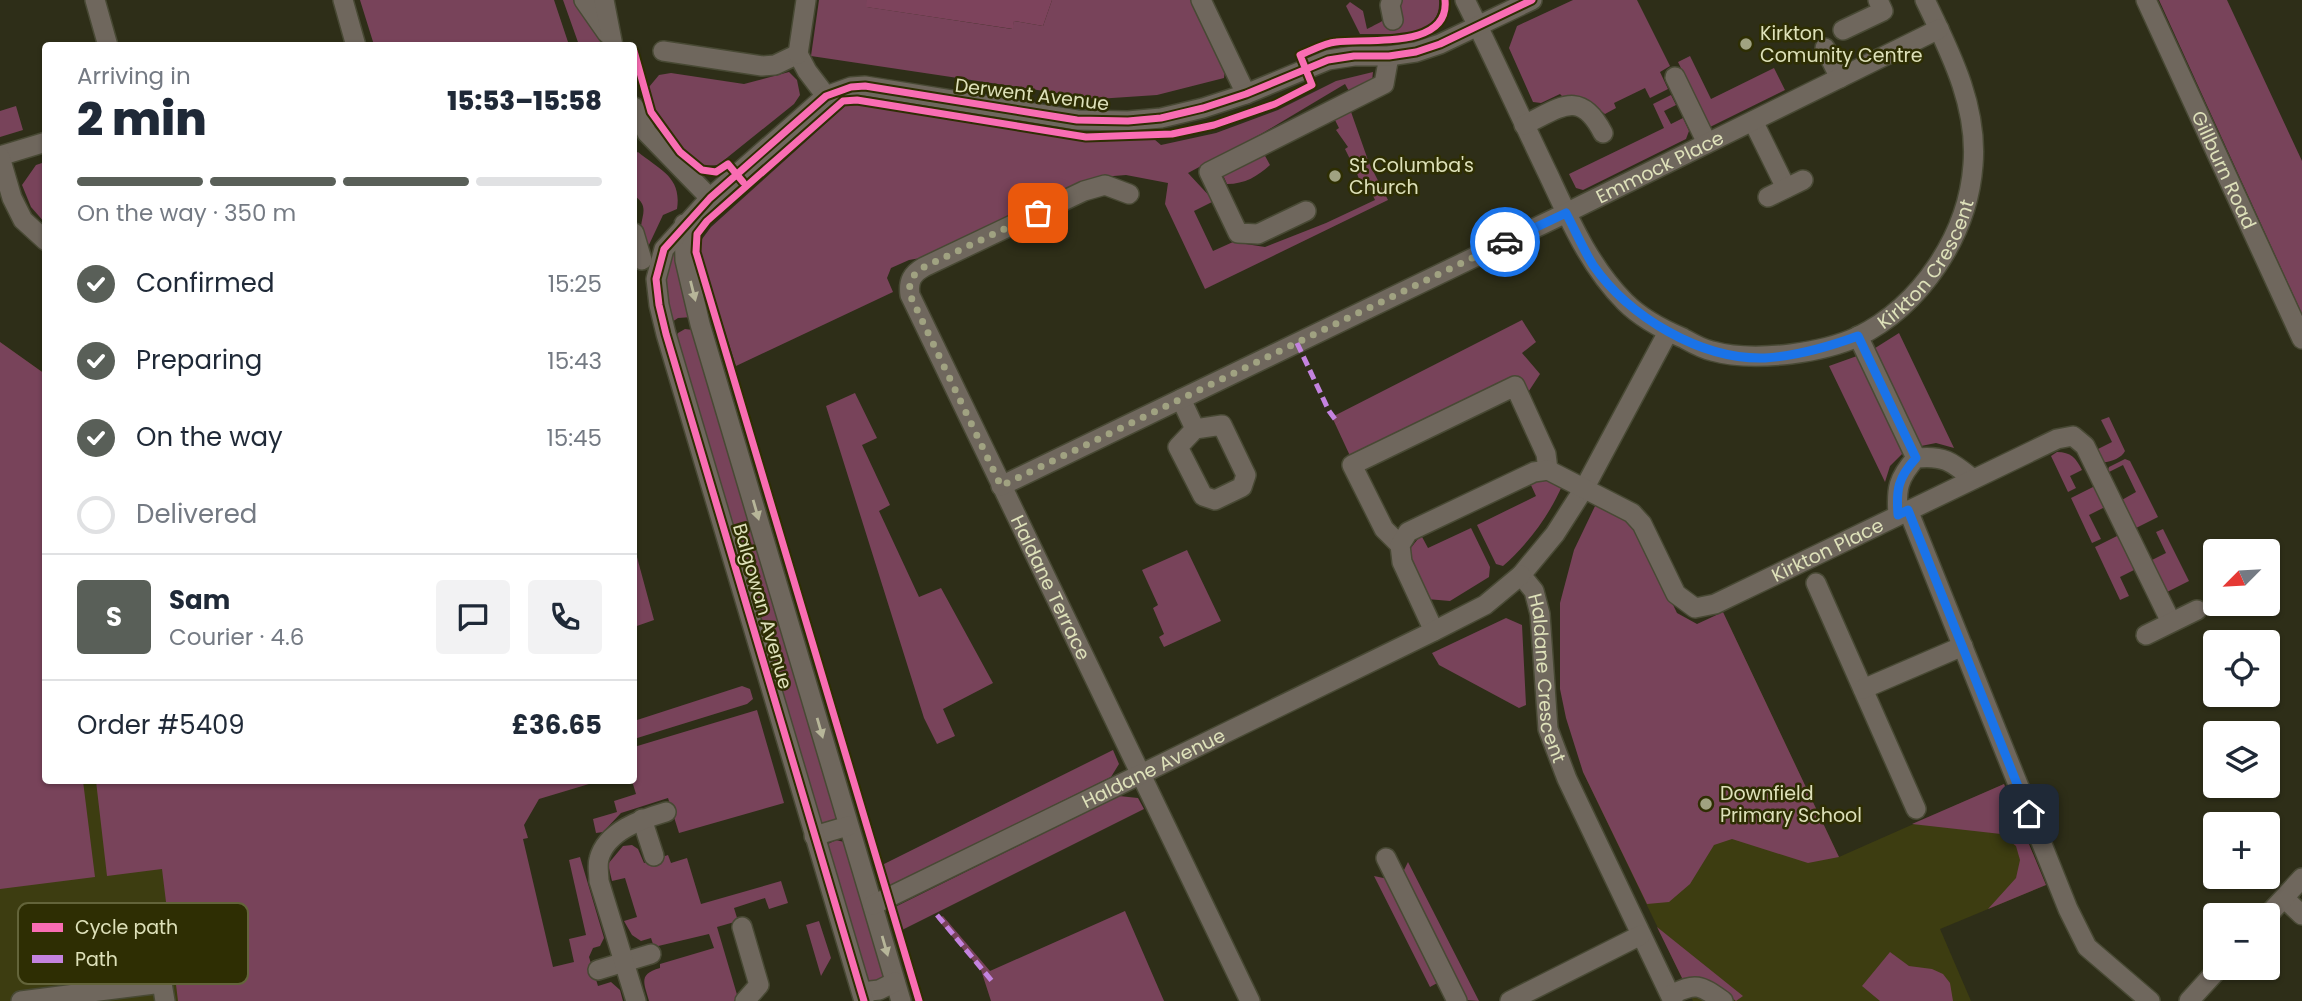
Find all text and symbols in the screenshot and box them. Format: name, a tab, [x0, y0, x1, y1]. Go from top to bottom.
place label: Kirkton Comunity Centre	[1760, 20, 1922, 69]
marker: Kirkton Comunity Centre	[1738, 36, 1754, 52]
text: Arriving in	[77, 60, 191, 92]
street label: Derwent Avenue	[953, 72, 1111, 117]
text: 15:53–15:58	[447, 83, 602, 119]
text: 2 min	[77, 87, 207, 151]
street label: Gillburn Road	[2185, 106, 2263, 234]
street label: Emmock Place	[1591, 124, 1728, 210]
place label: St Columba's Church	[1349, 152, 1474, 201]
marker: St Columba's Church	[1327, 168, 1343, 184]
pin	[1008, 183, 1068, 243]
icon: bag	[1019, 194, 1057, 232]
street label: Kirkton Crescent	[1872, 196, 1981, 335]
text: On the way · 350 m	[77, 197, 296, 229]
courier	[1470, 207, 1540, 277]
icon: car	[1486, 223, 1524, 261]
icon: check	[77, 265, 115, 303]
text: Confirmed	[136, 265, 274, 301]
text: 15:25	[548, 268, 602, 300]
one-way arrow	[688, 280, 699, 302]
icon: check	[77, 342, 115, 380]
text: Preparing	[136, 342, 262, 378]
text: 15:43	[547, 345, 602, 377]
icon: check	[77, 419, 115, 457]
text: On the way	[136, 419, 283, 455]
text: 15:45	[546, 422, 602, 454]
text: Delivered	[136, 496, 257, 532]
one-way arrow	[751, 500, 761, 521]
street label: Haldane Terrace	[1004, 511, 1097, 665]
street label: Kirkton Place	[1767, 512, 1888, 589]
street label: Balgowan Avenue	[726, 520, 799, 692]
north arrow	[2203, 539, 2280, 616]
map controls	[2203, 539, 2280, 980]
button: chat	[436, 580, 510, 654]
button: phone	[528, 580, 602, 654]
text: Sam	[169, 582, 230, 618]
street label: Haldane Crescent	[1521, 590, 1573, 767]
text: S	[106, 599, 122, 635]
text: Courier · 4.6	[169, 621, 304, 653]
button: locate	[2203, 630, 2280, 707]
text: Order #5409	[77, 707, 245, 743]
text: £36.65	[512, 707, 602, 743]
one-way arrow	[815, 718, 825, 739]
button: layers	[2203, 721, 2280, 798]
street label: Haldane Avenue	[1077, 722, 1230, 815]
place label: Downfield Primary School	[1720, 780, 1862, 829]
pin	[1999, 784, 2059, 844]
icon: home	[2010, 795, 2048, 833]
marker: Downfield Primary School	[1698, 796, 1714, 812]
button: +	[2203, 812, 2280, 889]
legend	[18, 903, 248, 984]
button: −	[2203, 903, 2280, 980]
text: Cycle path	[75, 914, 178, 941]
one-way arrow	[880, 936, 890, 957]
text: Path	[75, 946, 118, 973]

